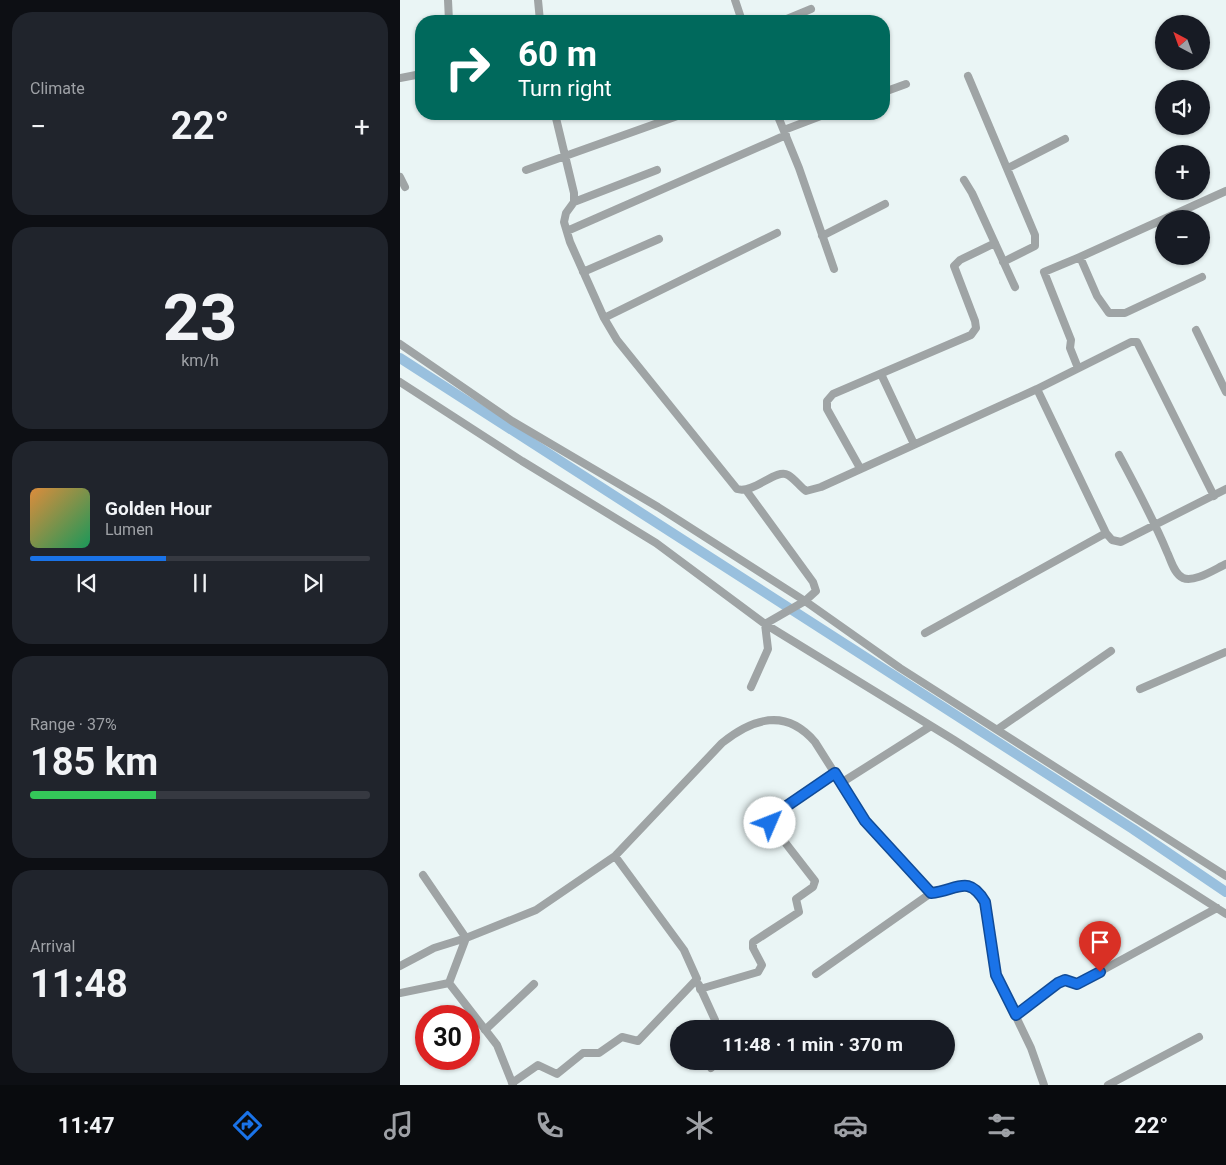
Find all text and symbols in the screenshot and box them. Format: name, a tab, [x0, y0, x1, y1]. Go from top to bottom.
north arrow	[1155, 15, 1210, 70]
map controls	[1155, 15, 1210, 265]
text: 60 m	[518, 34, 597, 75]
icon: right	[435, 35, 500, 100]
text: Turn right	[518, 76, 612, 101]
text: Climate	[30, 79, 85, 98]
button: sound	[1155, 80, 1210, 135]
text: 22°	[171, 104, 229, 148]
text: −	[30, 110, 46, 143]
text: +	[354, 110, 370, 143]
button: +	[1155, 145, 1210, 200]
button: −	[1155, 210, 1210, 265]
text: 23	[163, 280, 237, 356]
text: km/h	[181, 351, 219, 370]
text: Golden Hour	[105, 497, 212, 520]
text: Lumen	[105, 520, 153, 539]
icon: previous	[73, 569, 101, 597]
icon: pause	[186, 569, 214, 597]
icon: next	[299, 569, 327, 597]
text: Range · 37%	[30, 715, 117, 734]
text: 185 km	[30, 740, 158, 784]
position arrow	[743, 796, 795, 848]
pin	[1079, 921, 1121, 972]
icon: arrive	[1086, 928, 1114, 956]
text: Arrival	[30, 937, 75, 956]
text: 11:48	[30, 962, 128, 1006]
speed limit sign: 30	[415, 1005, 480, 1070]
text: 11:48 · 1 min · 370 m	[722, 1033, 903, 1056]
icon: directions	[230, 1108, 265, 1143]
icon: music	[381, 1108, 416, 1143]
icon: phone	[532, 1108, 567, 1143]
icon: climate	[682, 1108, 717, 1143]
icon: car	[833, 1108, 868, 1143]
icon: filters	[984, 1108, 1019, 1143]
text: 11:47	[58, 1113, 115, 1138]
text: 22°	[1134, 1113, 1168, 1138]

